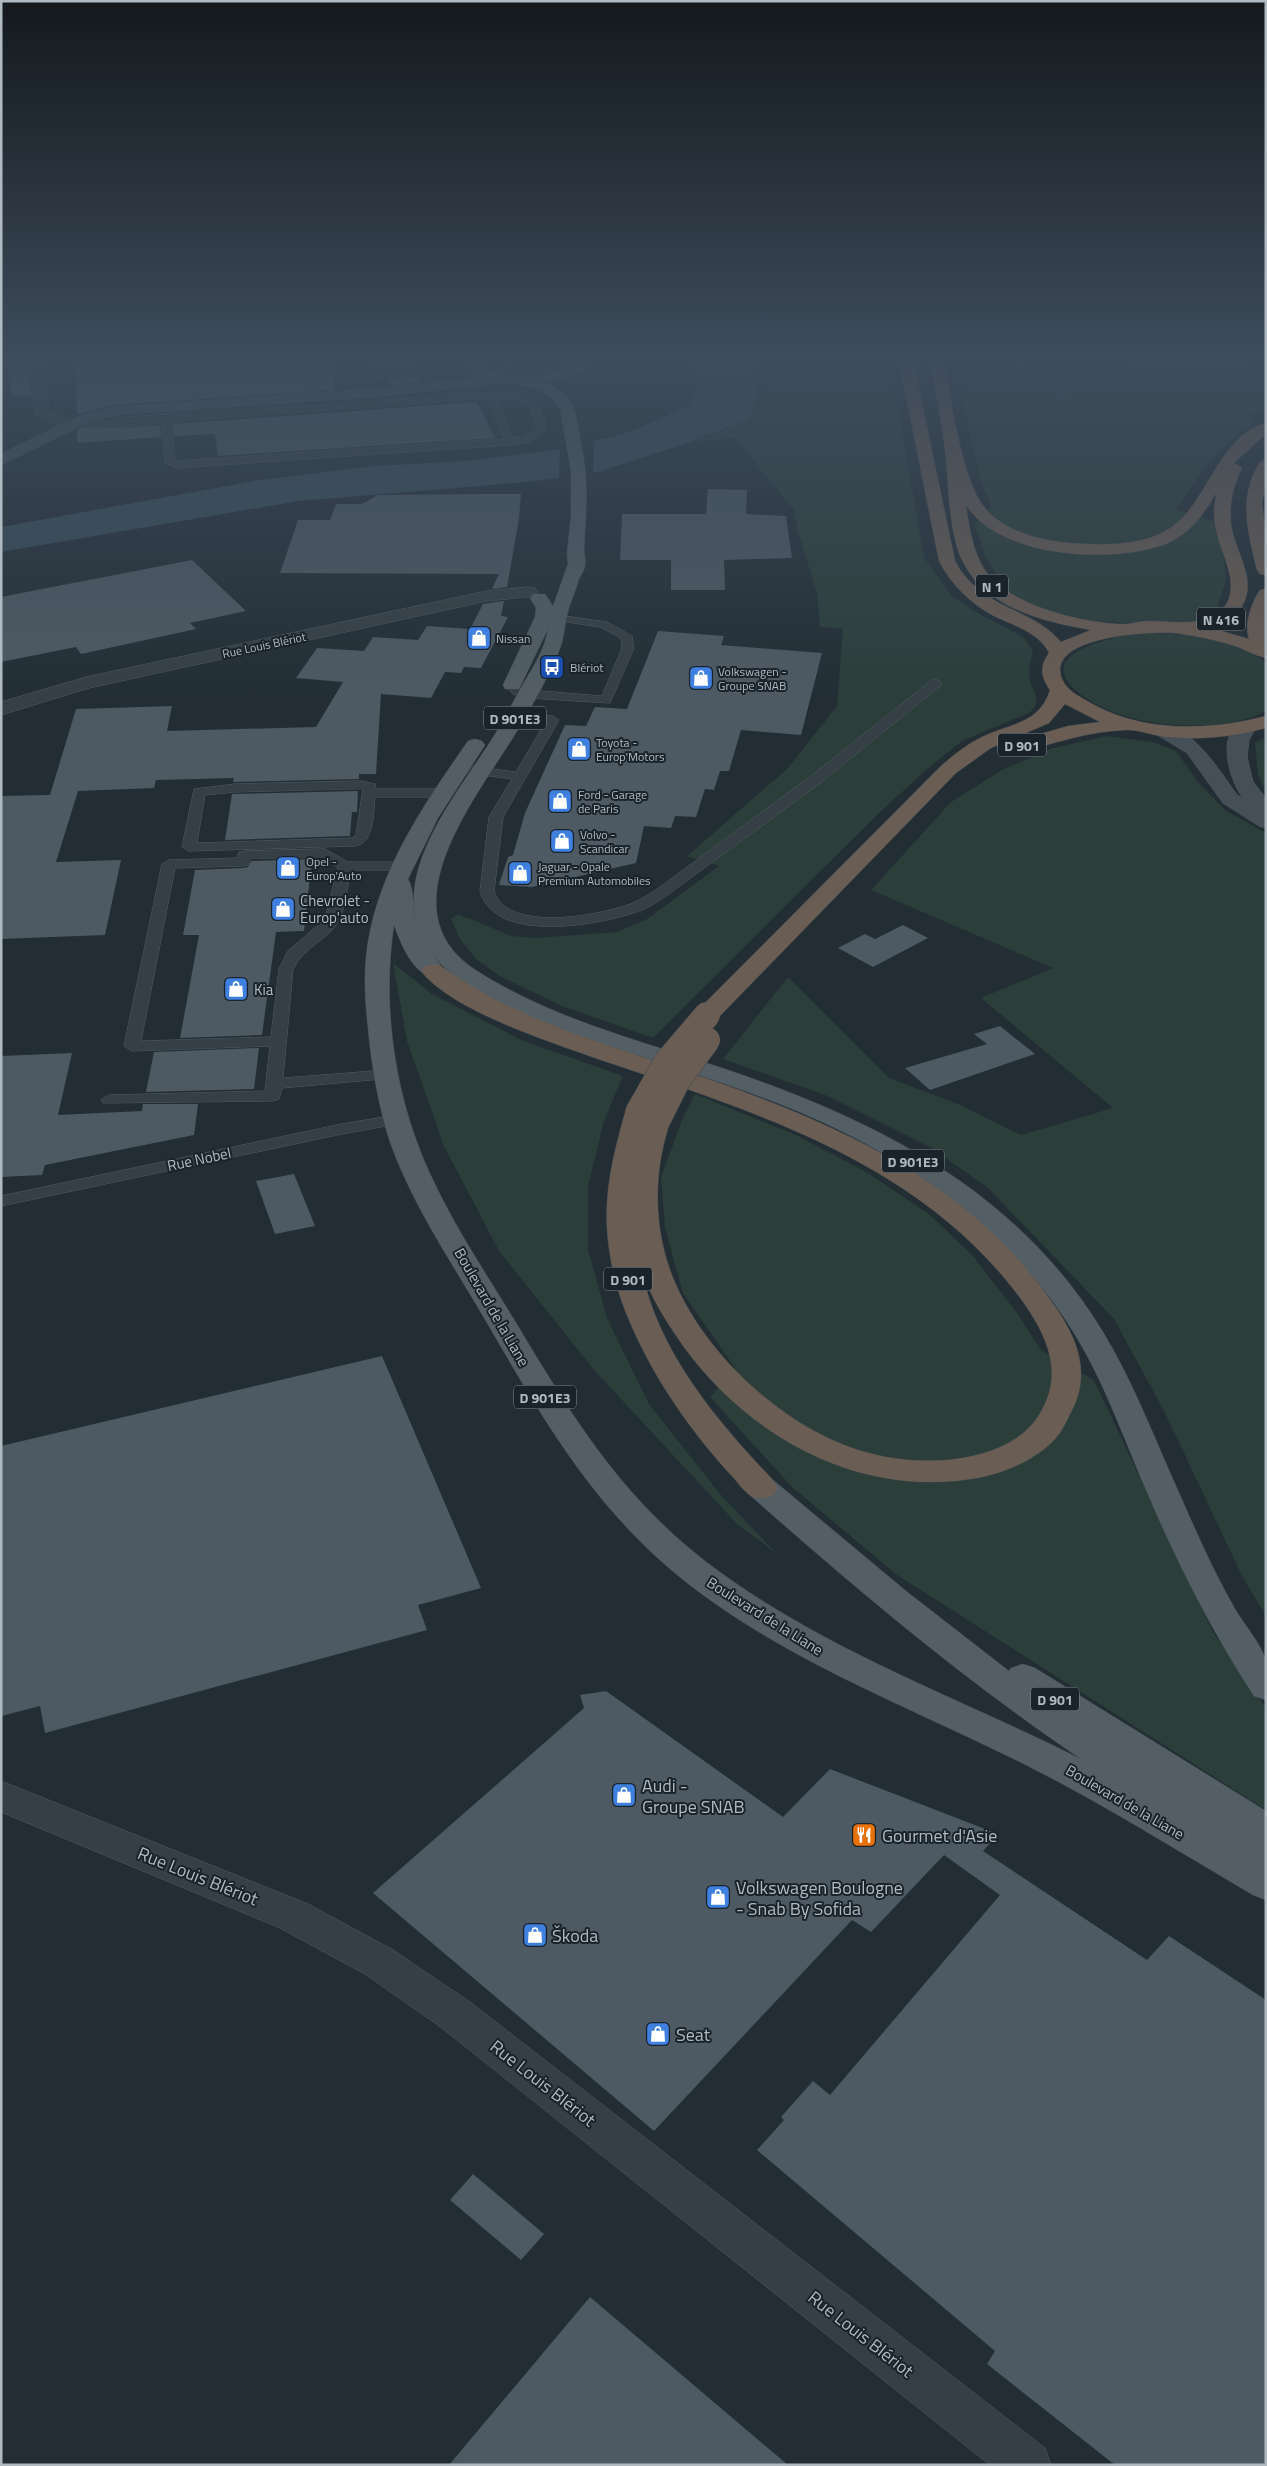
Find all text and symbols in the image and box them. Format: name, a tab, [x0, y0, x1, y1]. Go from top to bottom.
road number: N 1	[976, 574, 1008, 598]
road number: N 416	[1197, 608, 1245, 630]
shop icon: Nissan	[466, 625, 492, 651]
street label: Rue Louis Blériot	[220, 627, 308, 663]
place label: Nissan	[496, 629, 530, 648]
bus stop icon: Blériot	[539, 654, 565, 680]
place label: Blériot	[570, 658, 604, 677]
place label: Volkswagen - Groupe SNAB	[718, 662, 787, 695]
shop icon: Volkswagen - Groupe SNAB	[688, 665, 714, 691]
road number: D 901E3	[484, 706, 546, 730]
place label: Toyota - Europ'Motors	[596, 733, 665, 766]
road number: D 901	[998, 734, 1046, 756]
shop icon: Toyota - Europ'Motors	[566, 736, 592, 762]
place label: Ford - Garage de Paris	[578, 785, 647, 818]
shop icon: Ford - Garage de Paris	[547, 788, 573, 814]
place label: Volvo - Scandicar	[580, 825, 629, 858]
shop icon: Volvo - Scandicar	[549, 828, 575, 854]
place label: Opel - Europ'Auto	[306, 852, 361, 885]
shop icon: Opel - Europ'Auto	[275, 855, 301, 881]
place label: Jaguar - Opale Premium Automobiles	[538, 857, 651, 890]
shop icon: Jaguar - Opale Premium Automobiles	[507, 860, 533, 886]
place label: Chevrolet - Europ'auto	[300, 889, 370, 929]
shop icon: Chevrolet - Europ'auto	[270, 896, 296, 922]
shop icon: Kia	[223, 976, 249, 1002]
place label: Kia	[254, 978, 274, 1001]
street label: Rue Nobel	[165, 1141, 233, 1177]
road number: D 901E3	[882, 1150, 944, 1172]
street label: Boulevard de la Liane	[449, 1243, 535, 1371]
road number: D 901	[604, 1268, 652, 1290]
road number: D 901E3	[514, 1385, 576, 1408]
street label: Boulevard de la Liane	[702, 1571, 828, 1661]
road number: D 901	[1031, 1688, 1079, 1710]
street label: Boulevard de la Liane	[1061, 1759, 1189, 1845]
place label: Audi - Groupe SNAB	[642, 1772, 744, 1820]
shop icon: Audi - Groupe SNAB	[611, 1782, 637, 1808]
restaurant icon: Gourmet d'Asie	[851, 1822, 877, 1848]
place label: Gourmet d'Asie	[882, 1822, 997, 1849]
street label: Rue Louis Blériot	[134, 1840, 263, 1913]
place label: Volkswagen Boulogne - Snab By Sofida	[736, 1874, 903, 1922]
shop icon: Volkswagen Boulogne - Snab By Sofida	[705, 1884, 731, 1910]
shop icon: Škoda	[522, 1922, 548, 1948]
place label: Škoda	[552, 1922, 598, 1949]
shop icon: Seat	[645, 2021, 671, 2047]
place label: Seat	[676, 2021, 711, 2048]
street label: Rue Louis Blériot	[484, 2033, 602, 2133]
street label: Rue Louis Blériot	[802, 2284, 920, 2384]

